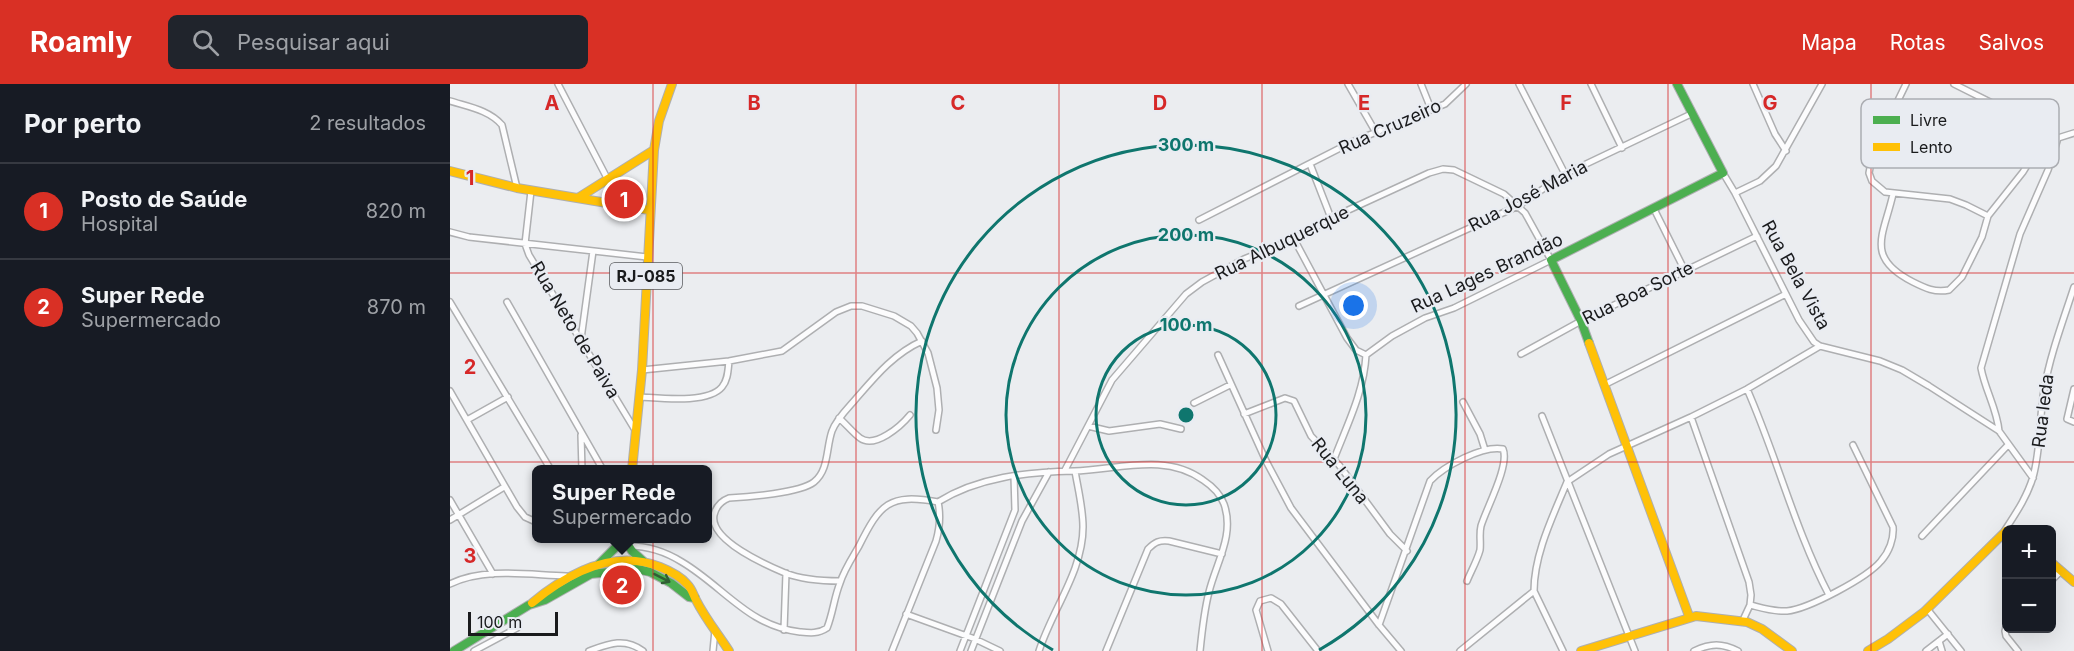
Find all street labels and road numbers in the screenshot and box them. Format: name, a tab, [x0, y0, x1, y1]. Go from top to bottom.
street label: Rua Cruzeiro	[1335, 95, 1444, 158]
street label: Rua José Maria	[1465, 155, 1591, 236]
street label: Rua Albuquerque	[1211, 201, 1352, 284]
street label: Rua Bela Vista	[1758, 217, 1835, 333]
street label: Rua Lages Brandão	[1408, 228, 1566, 317]
street label: Rua Boa Sorte	[1579, 257, 1697, 328]
street label: Rua Neto de Paiva	[526, 258, 625, 402]
road number: RJ-085	[610, 263, 682, 289]
street label: Rua Ieda	[2028, 373, 2057, 449]
street label: Rua Luna	[1307, 433, 1373, 508]

